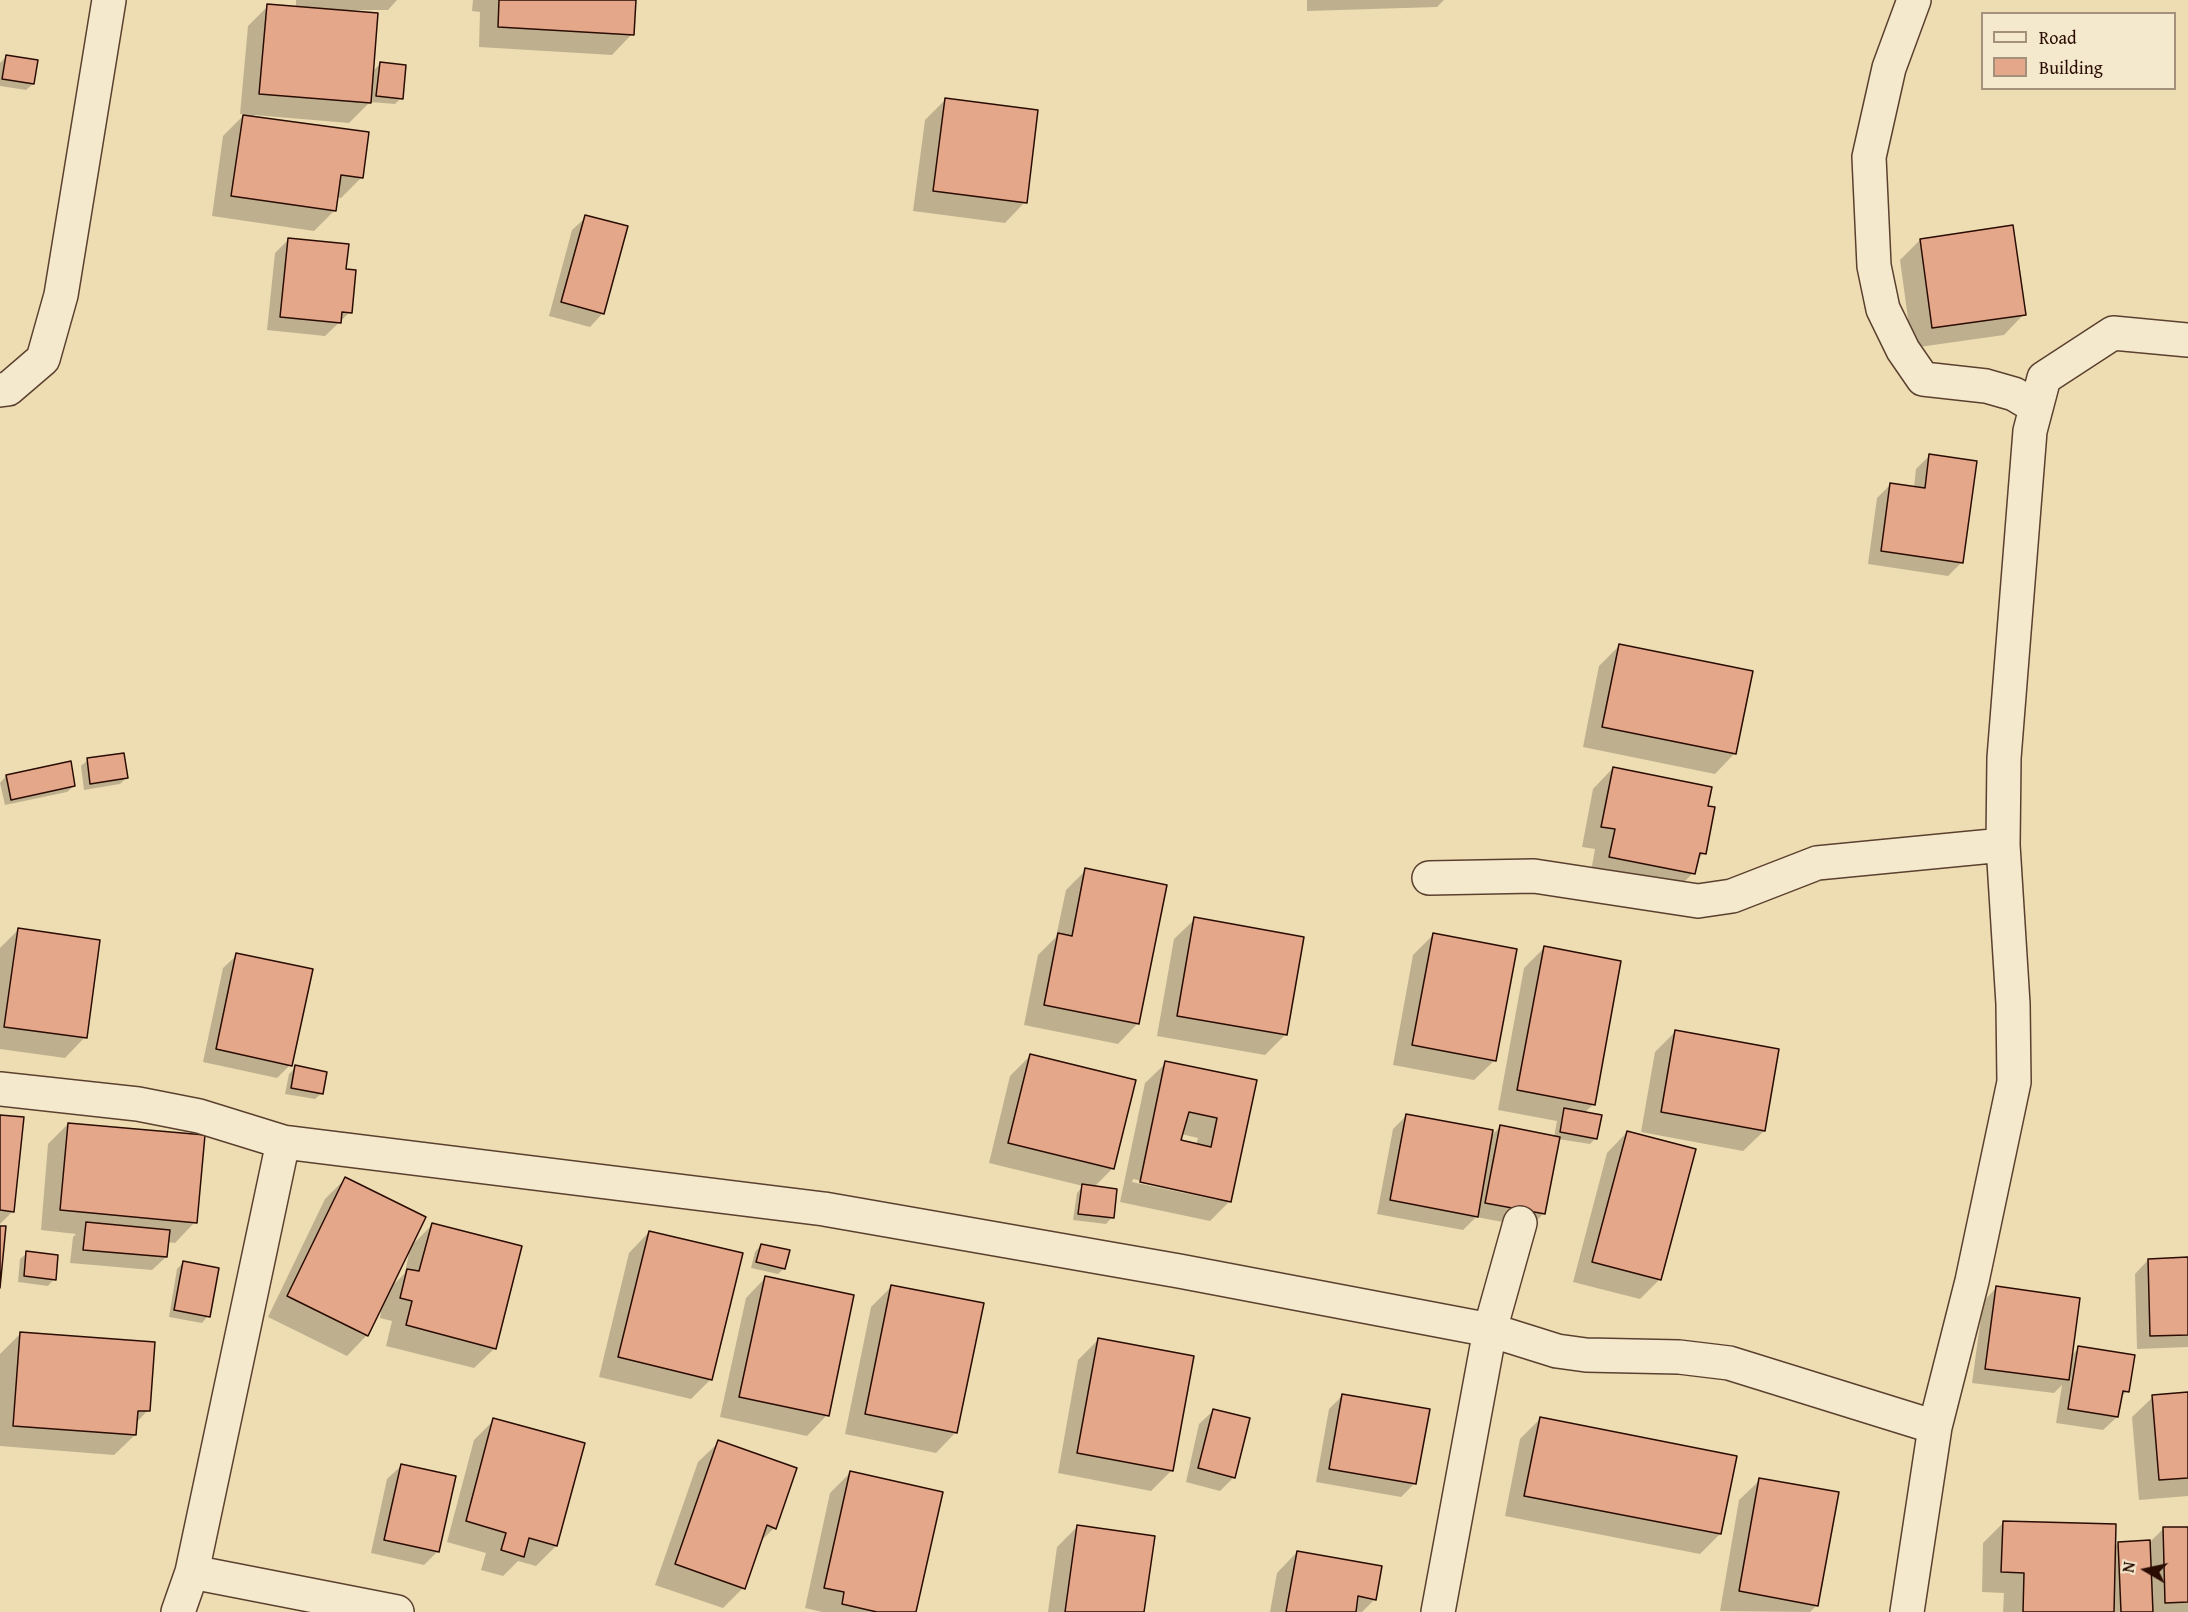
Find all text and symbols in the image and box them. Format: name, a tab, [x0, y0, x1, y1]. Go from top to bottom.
legend	[1981, 12, 2176, 90]
text: Road	[2039, 24, 2077, 51]
text: Building	[2039, 54, 2103, 81]
north arrow	[2116, 1540, 2176, 1600]
text: N	[2116, 1560, 2141, 1574]

